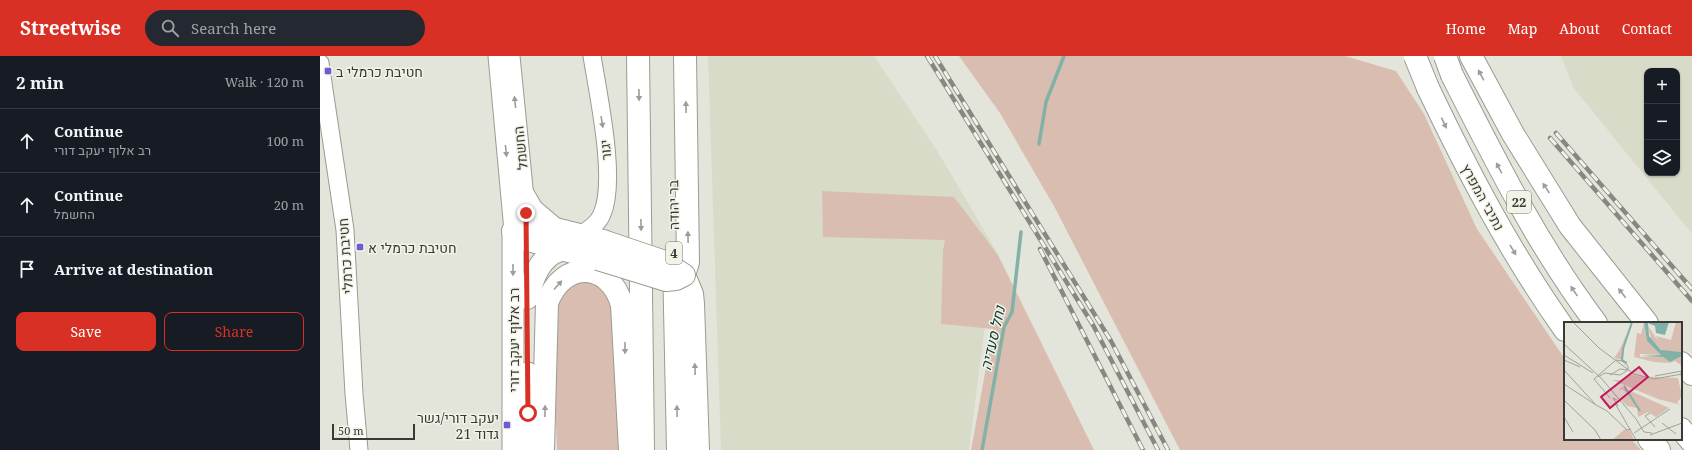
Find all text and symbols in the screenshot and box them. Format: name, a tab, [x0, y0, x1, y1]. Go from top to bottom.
search box	[145, 10, 425, 46]
text: Streetwise	[20, 15, 121, 41]
icon: search	[159, 17, 181, 39]
text: Search here	[191, 18, 276, 38]
text: Home	[1446, 19, 1486, 38]
text: Map	[1508, 19, 1537, 38]
text: About	[1559, 19, 1600, 38]
text: Contact	[1622, 19, 1672, 38]
place label: חטיבת כרמלי ב	[336, 62, 423, 81]
marker: חטיבת כרמלי ב	[323, 66, 333, 76]
map controls	[1644, 68, 1680, 176]
button: +	[1644, 68, 1680, 104]
one-way arrow	[1478, 69, 1484, 81]
text: 2 min	[16, 71, 64, 94]
text: Walk · 120 m	[225, 73, 304, 91]
one-way arrow	[636, 89, 642, 102]
one-way arrow	[512, 96, 518, 108]
one-way arrow	[683, 101, 690, 113]
button: −	[1644, 104, 1680, 140]
one-way arrow	[599, 116, 605, 128]
one-way arrow	[1441, 118, 1447, 129]
text: Continue	[54, 121, 123, 141]
street label: החשמל	[508, 125, 532, 171]
icon: ahead	[16, 130, 38, 152]
text: 100 m	[267, 132, 304, 150]
street label: יגור	[595, 139, 615, 161]
button: layers	[1644, 140, 1680, 176]
text: רב אלוף יעקב דורי	[54, 141, 151, 159]
one-way arrow	[503, 144, 509, 157]
street label: נתיבי המפרץ	[1457, 160, 1509, 234]
one-way arrow	[1496, 162, 1503, 174]
street label: בר יהודה	[663, 179, 683, 230]
one-way arrow	[1542, 182, 1549, 194]
text: Continue	[54, 185, 123, 205]
road number: 22	[1507, 191, 1531, 213]
icon: ahead	[16, 194, 38, 216]
text: 20 m	[274, 196, 304, 214]
route end	[517, 204, 535, 222]
text: החשמל	[54, 205, 95, 223]
street label: חטיבת כרמלי	[333, 218, 357, 294]
one-way arrow	[638, 219, 644, 232]
one-way arrow	[685, 230, 691, 243]
place label: חטיבת כרמלי א	[368, 238, 456, 257]
marker: חטיבת כרמלי א	[355, 242, 365, 252]
road number: 4	[666, 242, 682, 264]
one-way arrow	[1509, 244, 1516, 256]
icon: arrive	[16, 258, 38, 280]
text: Arrive at destination	[54, 259, 213, 279]
one-way arrow	[510, 264, 516, 277]
one-way arrow	[554, 279, 563, 290]
one-way arrow	[1570, 286, 1578, 296]
one-way arrow	[1618, 287, 1626, 298]
street label: רב אלוף יעקב דורי	[504, 288, 523, 392]
water label: נחל סעדיה	[975, 302, 1009, 372]
button: Save	[16, 312, 156, 351]
button: Share	[164, 312, 304, 351]
inset map	[1564, 322, 1682, 440]
one-way arrow	[621, 342, 628, 354]
one-way arrow	[692, 362, 698, 375]
route start	[519, 404, 537, 422]
one-way arrow	[542, 404, 548, 417]
one-way arrow	[674, 404, 680, 417]
place label: יעקב דורי/גשר גדוד 21	[417, 408, 499, 443]
marker: יעקב דורי/גשר גדוד 21	[502, 420, 512, 430]
scale bar	[332, 422, 415, 441]
text: 50 m	[338, 423, 364, 438]

